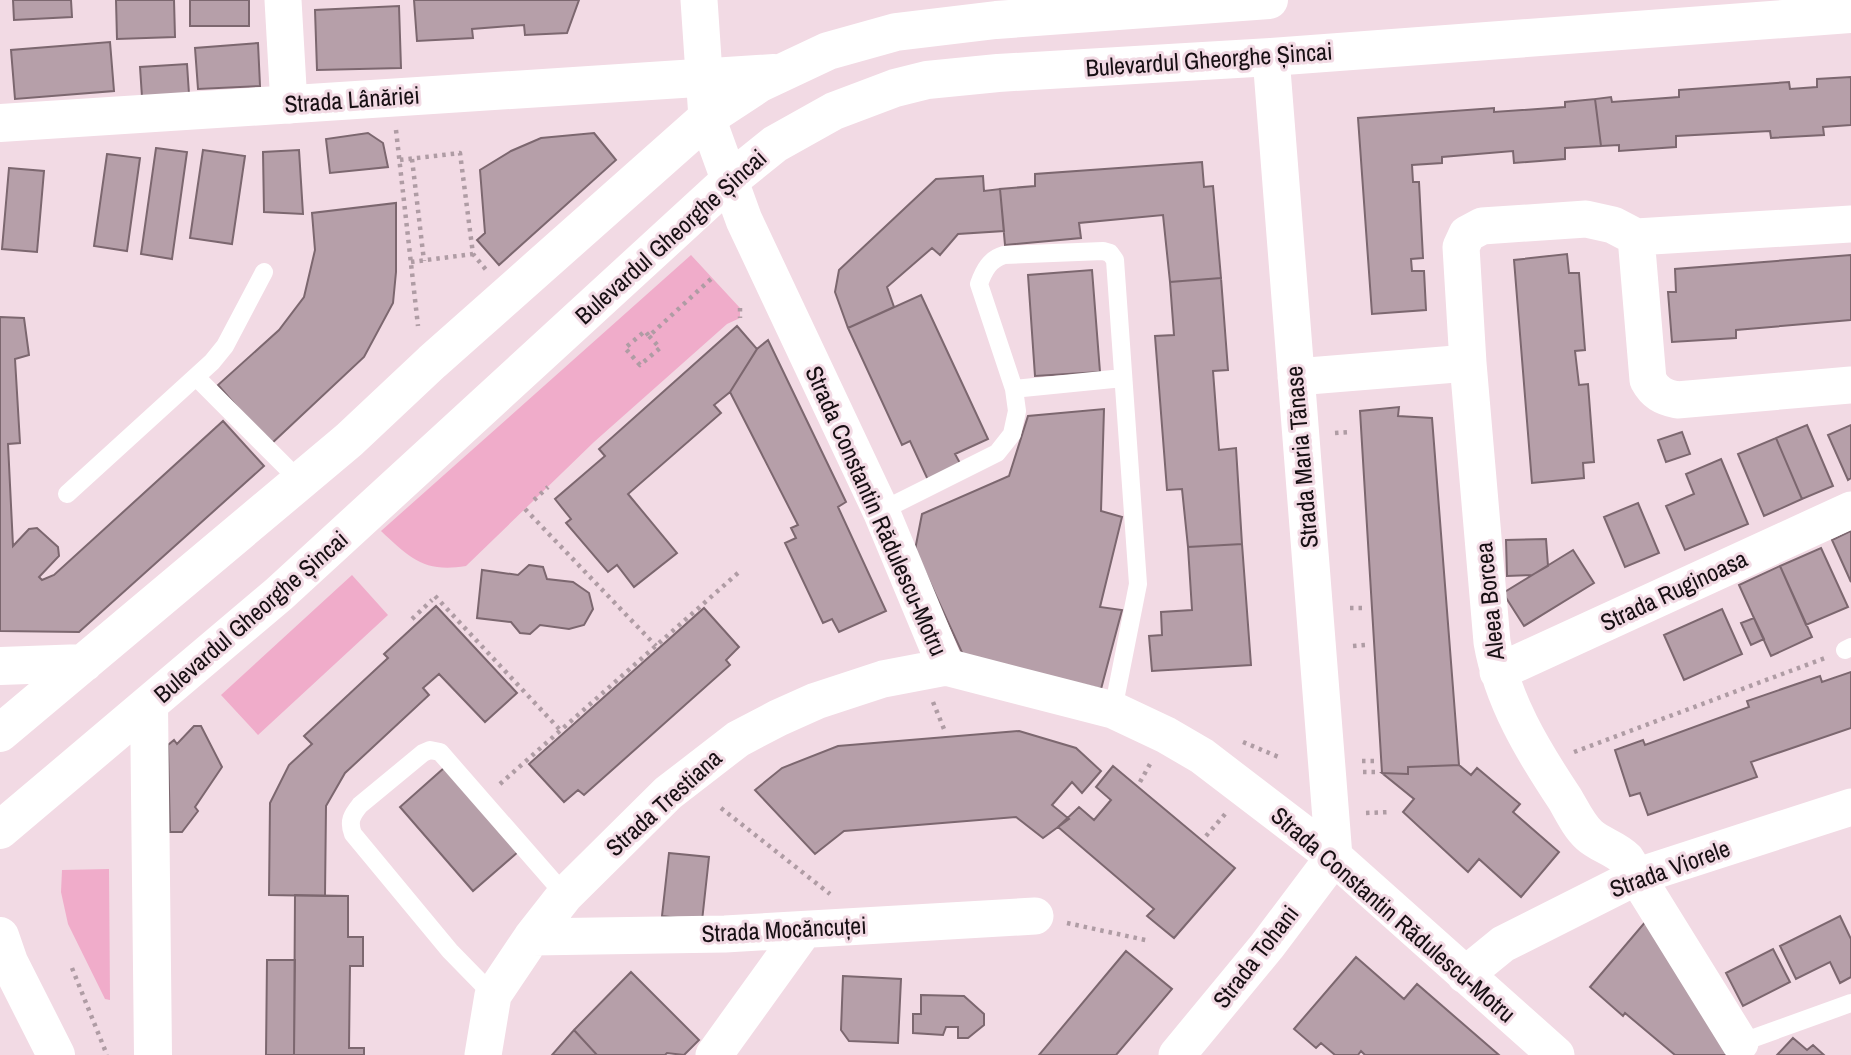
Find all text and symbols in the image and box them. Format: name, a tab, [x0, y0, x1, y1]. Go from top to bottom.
street label: Bulevardul Gheorghe Șincai	[1084, 34, 1333, 84]
street label: Strada Lânăriei	[283, 78, 421, 120]
street label: Bulevardul Gheorghe Șincai	[568, 142, 773, 331]
street label: Strada Constantin Rădulescu-Motru	[798, 361, 955, 661]
street label: Strada Maria Tănase	[1277, 365, 1325, 550]
street label: Bulevardul Gheorghe Șincai	[147, 523, 354, 709]
street label: Aleea Borcea	[1467, 541, 1511, 663]
street label: Strada Ruginoasa	[1595, 542, 1752, 638]
street label: Strada Trestiana	[599, 742, 728, 863]
street label: Strada Constantin Rădulescu-Motru	[1265, 799, 1523, 1029]
street label: Strada Viorele	[1605, 832, 1734, 905]
street label: Strada Tohani	[1205, 898, 1305, 1014]
street label: Strada Mocăncuței	[701, 909, 867, 949]

